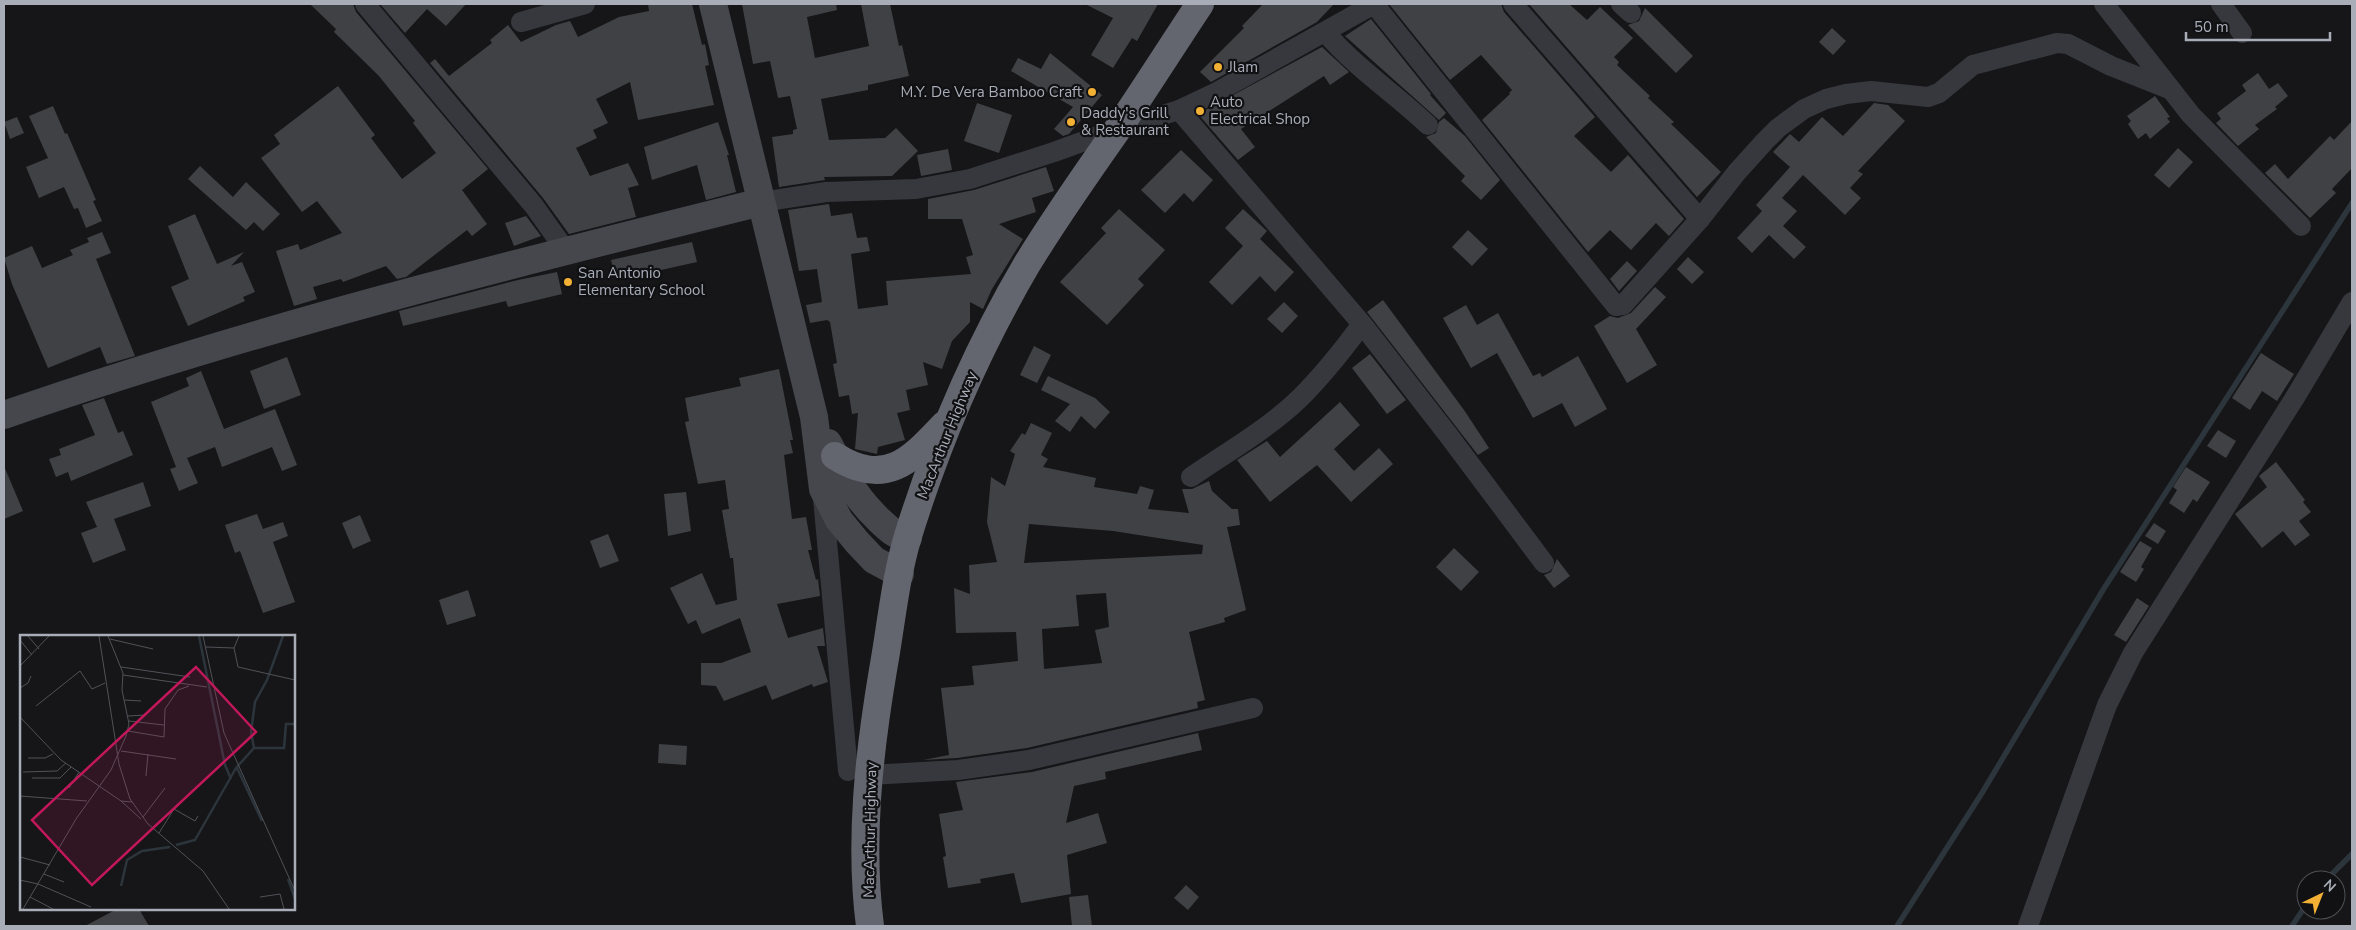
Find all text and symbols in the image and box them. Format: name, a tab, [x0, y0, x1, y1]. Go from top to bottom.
scale bar	[2186, 10, 2330, 42]
text: 50 m	[2194, 17, 2229, 37]
place label: Jlam	[1227, 57, 1258, 77]
marker: Jlam	[1212, 61, 1224, 73]
place label: M.Y. De Vera Bamboo Craft	[901, 82, 1083, 102]
marker: M.Y. De Vera Bamboo Craft	[1086, 86, 1098, 98]
place label: Auto Electrical Shop	[1210, 92, 1310, 129]
place label: Daddy's Grill & Restaurant	[1081, 103, 1170, 140]
marker: Auto Electrical Shop	[1194, 105, 1206, 117]
marker: Daddy's Grill & Restaurant	[1065, 116, 1077, 128]
place label: San Antonio Elementary School	[578, 263, 705, 300]
marker: San Antonio Elementary School	[562, 276, 574, 288]
street label: MacArthur Highway	[912, 368, 982, 502]
inset map	[20, 635, 295, 910]
street label: MacArthur Highway	[859, 762, 881, 898]
north arrow	[2296, 870, 2346, 920]
text: N	[2319, 875, 2340, 896]

